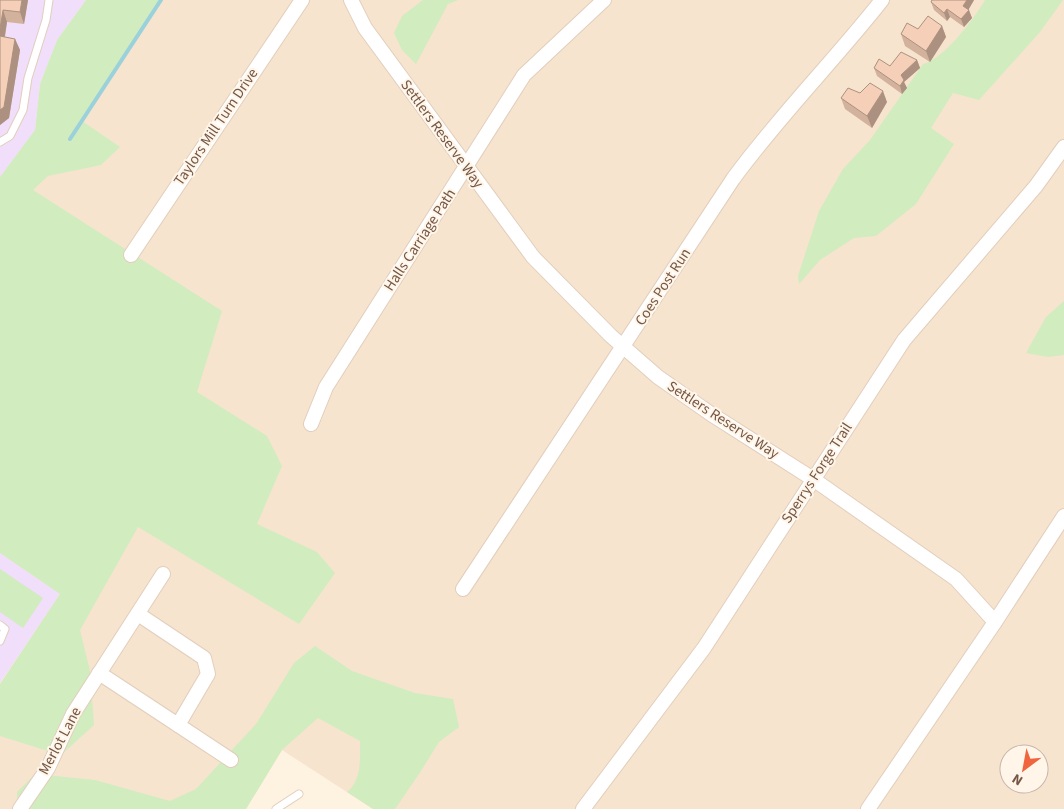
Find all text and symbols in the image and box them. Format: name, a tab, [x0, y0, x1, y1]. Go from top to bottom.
street label: Taylors Mill Turn Drive	[169, 64, 263, 190]
street label: Settlers Reserve Way	[395, 75, 489, 193]
street label: Halls Carriage Path	[379, 185, 461, 295]
street label: Coes Post Run	[630, 244, 696, 330]
street label: Settlers Reserve Way	[663, 376, 783, 464]
street label: Sperrys Forge Trail	[777, 418, 858, 527]
street label: Merlot Lane	[33, 703, 87, 779]
north arrow	[999, 744, 1049, 794]
text: N	[1008, 768, 1027, 790]

